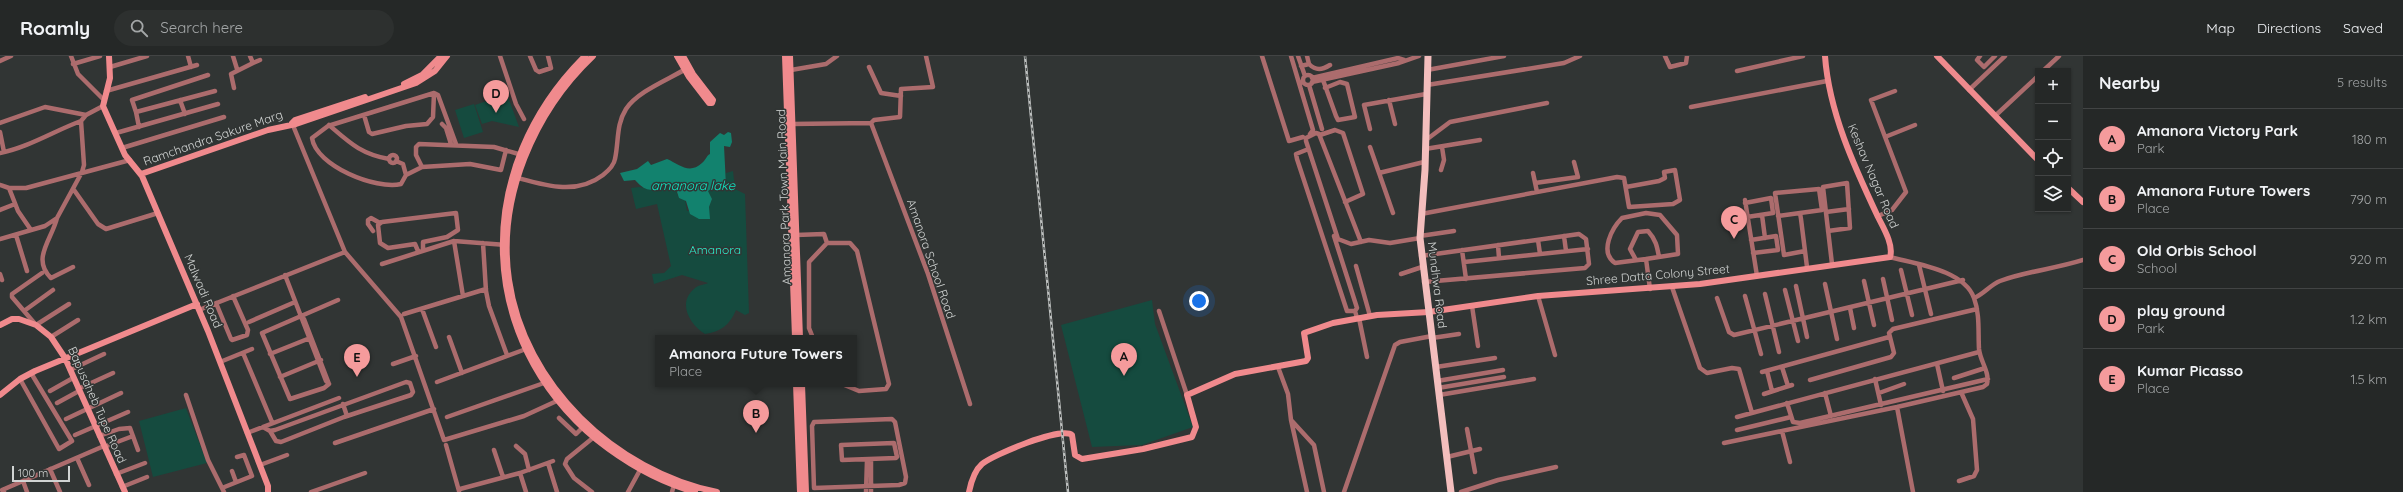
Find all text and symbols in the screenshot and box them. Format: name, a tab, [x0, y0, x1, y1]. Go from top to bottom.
search box	[114, 10, 394, 46]
text: Roamly	[20, 16, 90, 40]
icon: search	[128, 17, 150, 39]
text: Search here	[160, 18, 243, 37]
text: Map	[2206, 19, 2235, 37]
text: Directions	[2257, 19, 2321, 37]
text: Saved	[2343, 19, 2383, 37]
map controls	[2035, 68, 2071, 212]
button: +	[2035, 68, 2071, 104]
text: Nearby	[2099, 72, 2160, 93]
text: 5 results	[2337, 74, 2387, 90]
pin: D	[483, 80, 509, 113]
button: −	[2035, 104, 2071, 140]
street label: Ramchandra Sakure Marg	[141, 107, 285, 168]
street label: Amanora Park Town Main Road	[773, 109, 794, 285]
street label: Keshav Nagar Road	[1845, 121, 1902, 230]
text: Amanora Victory Park	[2137, 121, 2298, 140]
text: A	[2108, 131, 2116, 147]
text: 180 m	[2352, 131, 2387, 147]
button: locate	[2035, 140, 2071, 176]
text: Park	[2137, 140, 2165, 156]
button: layers	[2035, 176, 2071, 212]
water label: amanora lake	[651, 177, 736, 193]
text: Amanora Future Towers	[2137, 181, 2310, 200]
text: B	[2108, 191, 2116, 207]
text: 790 m	[2350, 191, 2387, 207]
street label: Amanora School Road	[904, 197, 959, 321]
text: Place	[2137, 200, 2170, 216]
pin: C	[1721, 206, 1747, 239]
street label: Mundhwa Road	[1425, 241, 1450, 329]
text: Old Orbis School	[2137, 241, 2257, 260]
park label: Amanora	[689, 242, 741, 257]
text: C	[2108, 251, 2116, 267]
text: 920 m	[2349, 251, 2387, 267]
street label: Malwadi Road	[181, 252, 226, 330]
text: School	[2137, 260, 2177, 276]
street label: Shree Datta Colony Street	[1586, 261, 1730, 288]
your location	[1189, 291, 1209, 311]
text: play ground	[2137, 301, 2225, 320]
text: D	[2107, 311, 2117, 327]
text: 1.2 km	[2350, 311, 2387, 327]
text: Park	[2137, 320, 2165, 336]
popup	[655, 335, 857, 387]
pin: A	[1111, 343, 1137, 376]
street label: Bapusaheb Tupe Road	[65, 344, 130, 465]
pin: E	[344, 344, 370, 377]
text: Amanora Future Towers	[669, 344, 843, 363]
text: Kumar Picasso	[2137, 361, 2243, 380]
text: Place	[669, 363, 702, 379]
text: E	[2108, 371, 2116, 387]
text: 1.5 km	[2350, 371, 2387, 387]
text: Place	[2137, 380, 2170, 396]
pin: B	[743, 400, 769, 433]
scale bar	[12, 464, 70, 483]
text: 100 m	[18, 466, 48, 480]

